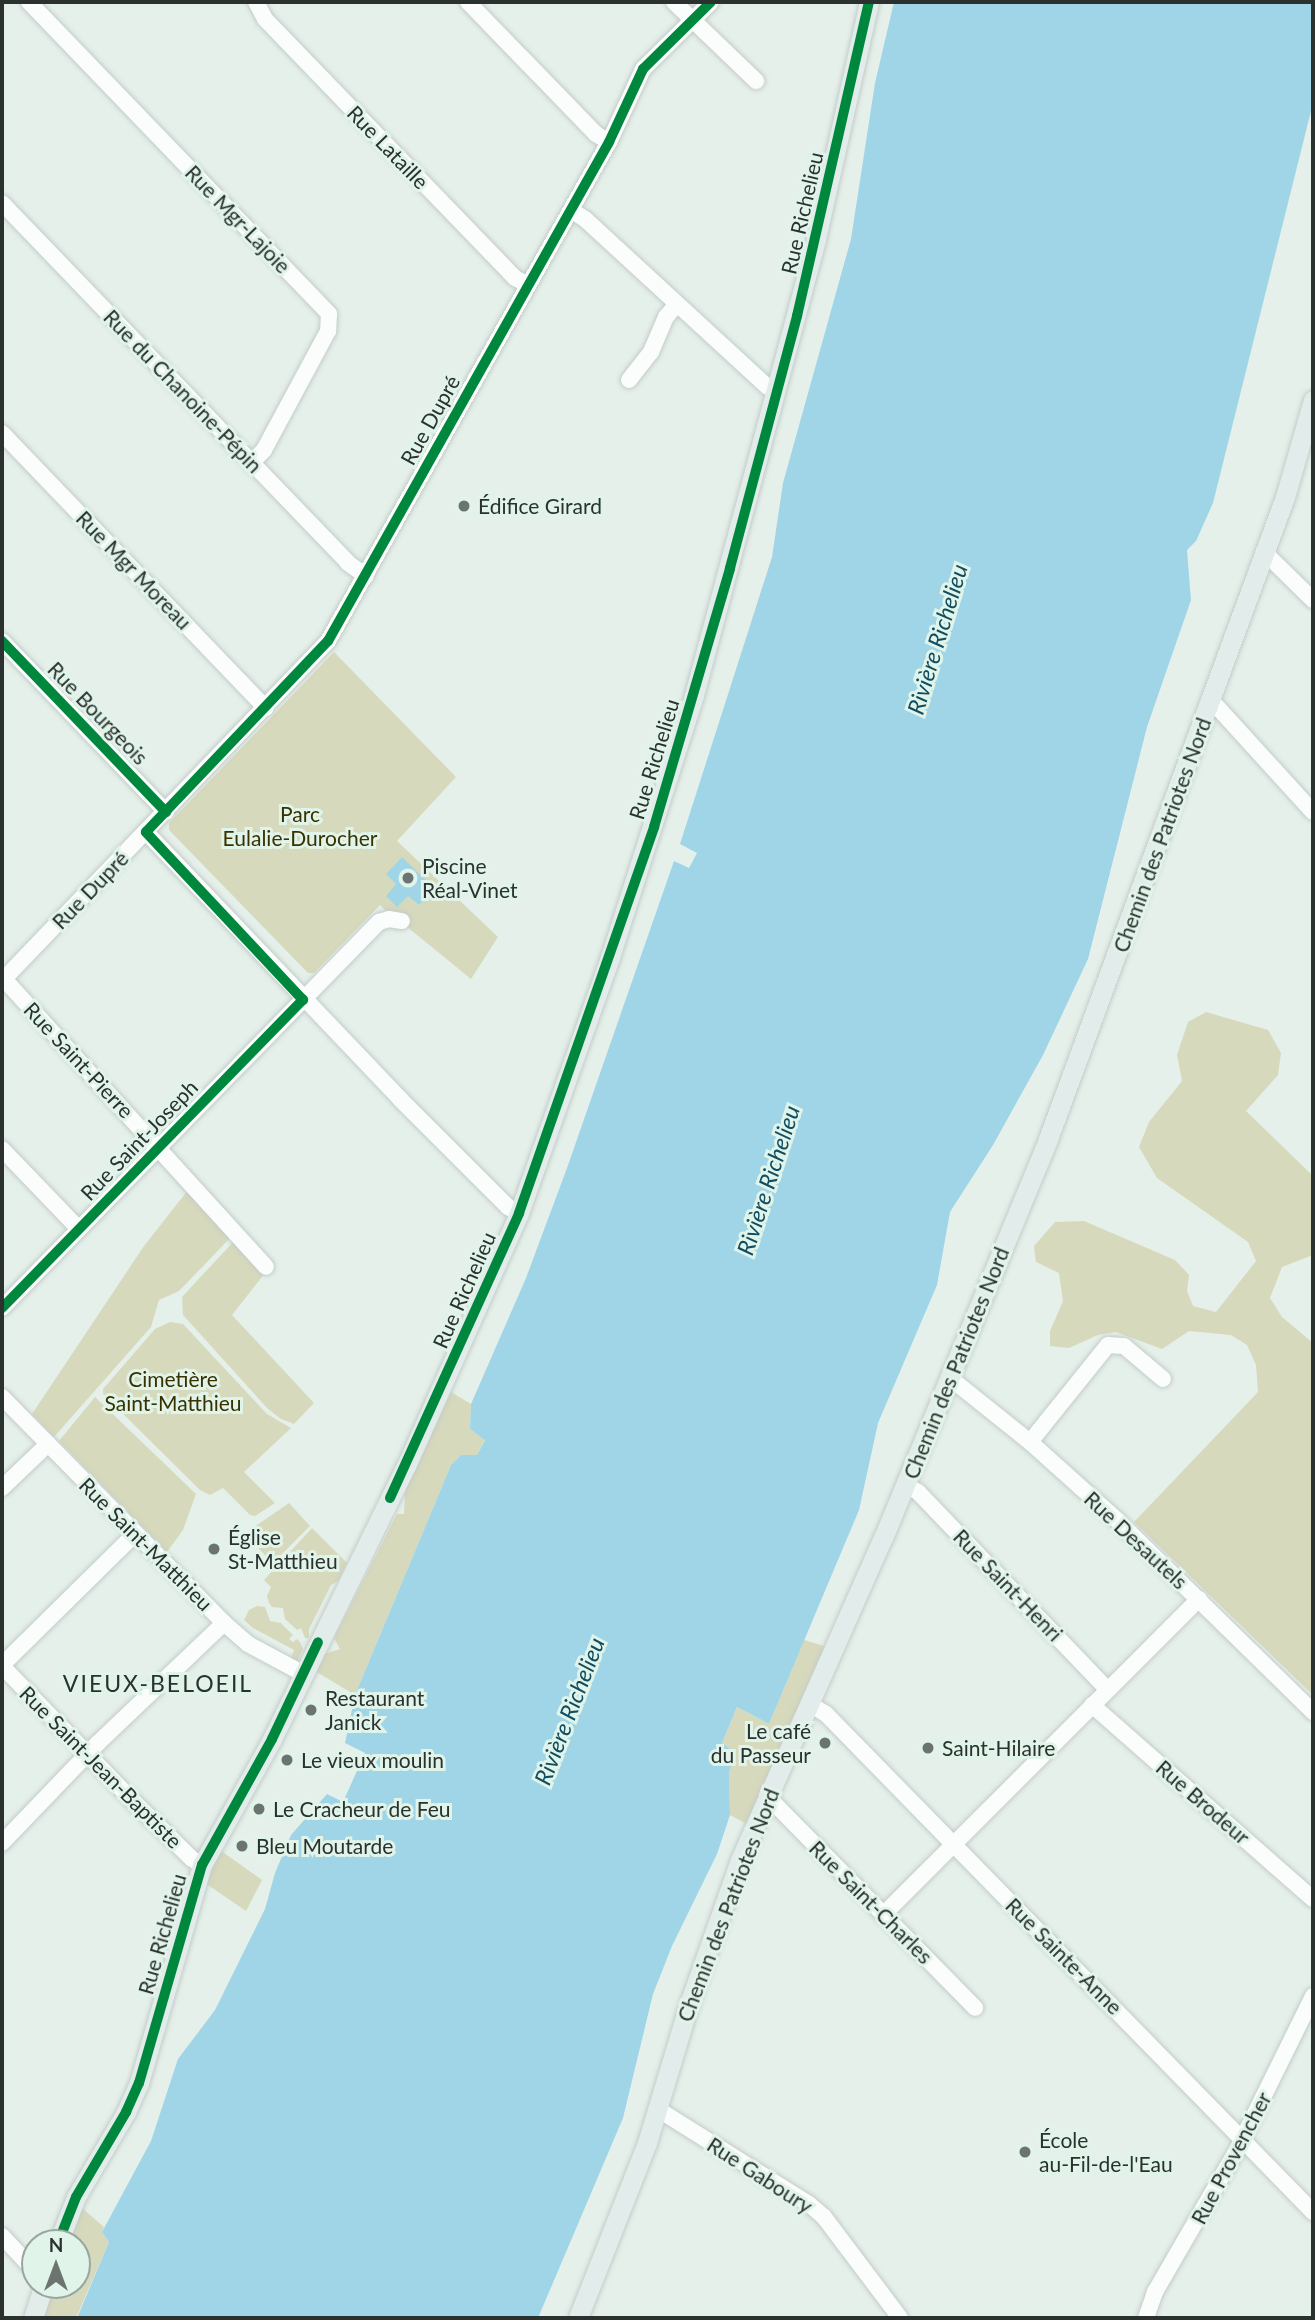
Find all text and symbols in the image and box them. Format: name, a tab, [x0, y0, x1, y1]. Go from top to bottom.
street label: Rue Lataille	[342, 100, 434, 194]
street label: Rue Richelieu	[776, 149, 828, 277]
street label: Rue Mgr-Lajoie	[180, 160, 296, 278]
street label: Rue du Chanoine-Pépin	[99, 304, 267, 478]
street label: Rue Dupré	[395, 371, 465, 469]
place label: Édifice Girard	[478, 493, 602, 519]
marker: Édifice Girard	[456, 498, 472, 514]
street label: Rue Mgr Moreau	[71, 505, 197, 635]
water label: Rivière Richelieu	[901, 561, 973, 717]
street label: Rue Bourgeois	[43, 656, 153, 770]
street label: Rue Richelieu	[624, 696, 684, 822]
street label: Chemin des Patriotes Nord	[1108, 714, 1216, 956]
park label: Parc Eulalie-Durocher	[223, 801, 377, 851]
street label: Rue Dupré	[47, 846, 133, 934]
place label: Piscine Réal-Vinet	[422, 853, 518, 903]
marker: Piscine Réal-Vinet	[400, 870, 416, 886]
street label: Rue Saint-Pierre	[19, 997, 139, 1123]
street label: Rue Saint-Joseph	[75, 1075, 203, 1205]
water label: Rivière Richelieu	[731, 1102, 805, 1258]
street label: Rue Richelieu	[427, 1228, 501, 1352]
street label: Chemin des Patriotes Nord	[898, 1243, 1014, 1483]
park label: Cimetière Saint-Matthieu	[104, 1366, 242, 1416]
street label: Rue Saint-Matthieu	[74, 1472, 218, 1616]
street label: Rue Desautels	[1079, 1486, 1193, 1594]
place label: Église St-Matthieu	[228, 1524, 338, 1574]
street label: Rue Saint-Henri	[948, 1524, 1068, 1646]
marker: Église St-Matthieu	[206, 1541, 222, 1557]
water label: Rivière Richelieu	[528, 1633, 610, 1789]
district label: VIEUX-BELOEIL	[64, 1669, 252, 1697]
street label: Rue Saint-Jean-Baptiste	[15, 1681, 187, 1853]
place label: Restaurant Janick	[325, 1685, 424, 1735]
marker: Restaurant Janick	[303, 1702, 319, 1718]
place label: Le café du Passeur	[711, 1718, 811, 1768]
marker: Le café du Passeur	[817, 1735, 833, 1751]
place label: Saint-Hilaire	[942, 1735, 1055, 1761]
marker: Saint-Hilaire	[920, 1740, 936, 1756]
place label: Le vieux moulin	[301, 1747, 445, 1773]
marker: Le vieux moulin	[279, 1752, 295, 1768]
street label: Rue Brodeur	[1151, 1755, 1255, 1849]
street label: Chemin des Patriotes Nord	[672, 1785, 784, 2025]
place label: Le Cracheur de Feu	[273, 1796, 451, 1822]
marker: Le Cracheur de Feu	[251, 1801, 267, 1817]
place label: Bleu Moutarde	[256, 1833, 393, 1859]
street label: Rue Saint-Charles	[804, 1835, 938, 1969]
marker: Bleu Moutarde	[234, 1838, 250, 1854]
street label: Rue Richelieu	[133, 1871, 191, 1997]
street label: Rue Sainte-Anne	[1001, 1893, 1127, 2019]
street label: Rue Provencher	[1186, 2088, 1276, 2228]
place label: École au-Fil-de-l'Eau	[1039, 2127, 1173, 2177]
street label: Rue Gaboury	[703, 2132, 817, 2218]
marker: École au-Fil-de-l'Eau	[1017, 2144, 1033, 2160]
north arrow	[21, 2229, 91, 2299]
text: N	[49, 2233, 63, 2256]

